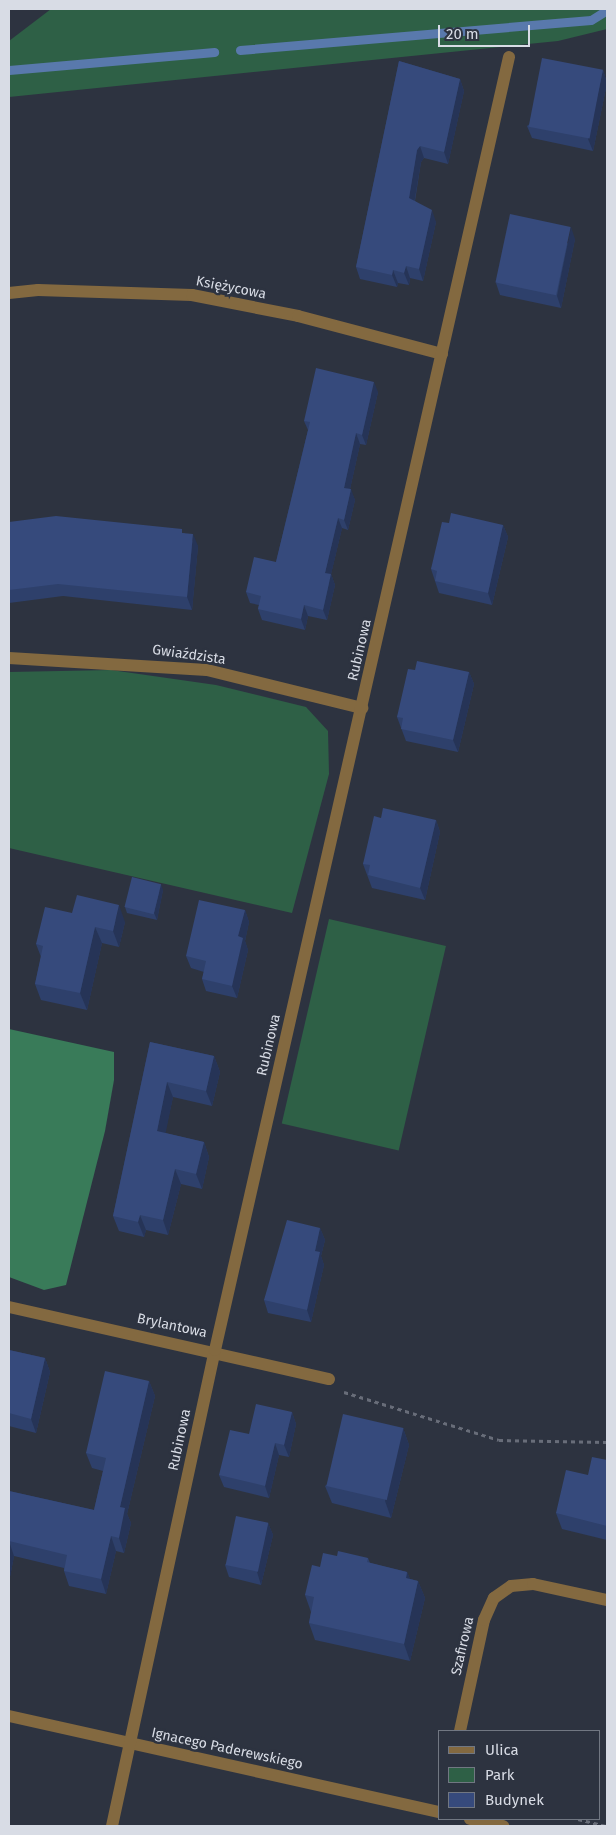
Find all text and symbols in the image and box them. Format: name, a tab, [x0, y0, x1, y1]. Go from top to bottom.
scale bar	[441, 15, 534, 47]
text: 20 m	[446, 25, 479, 43]
street label: Księżycowa	[194, 273, 268, 303]
street label: Rubinowa	[345, 618, 375, 682]
street label: Gwiaździsta	[151, 642, 227, 668]
street label: Rubinowa	[254, 1013, 284, 1077]
street label: Brylantowa	[135, 1310, 209, 1342]
street label: Rubinowa	[165, 1408, 195, 1472]
street label: Szafirowa	[448, 1615, 478, 1677]
street label: Ignacego Paderewskiego	[150, 1725, 304, 1773]
legend	[438, 1730, 601, 1820]
text: Ulica	[485, 1741, 519, 1759]
text: Park	[485, 1766, 515, 1784]
text: Budynek	[485, 1791, 544, 1809]

